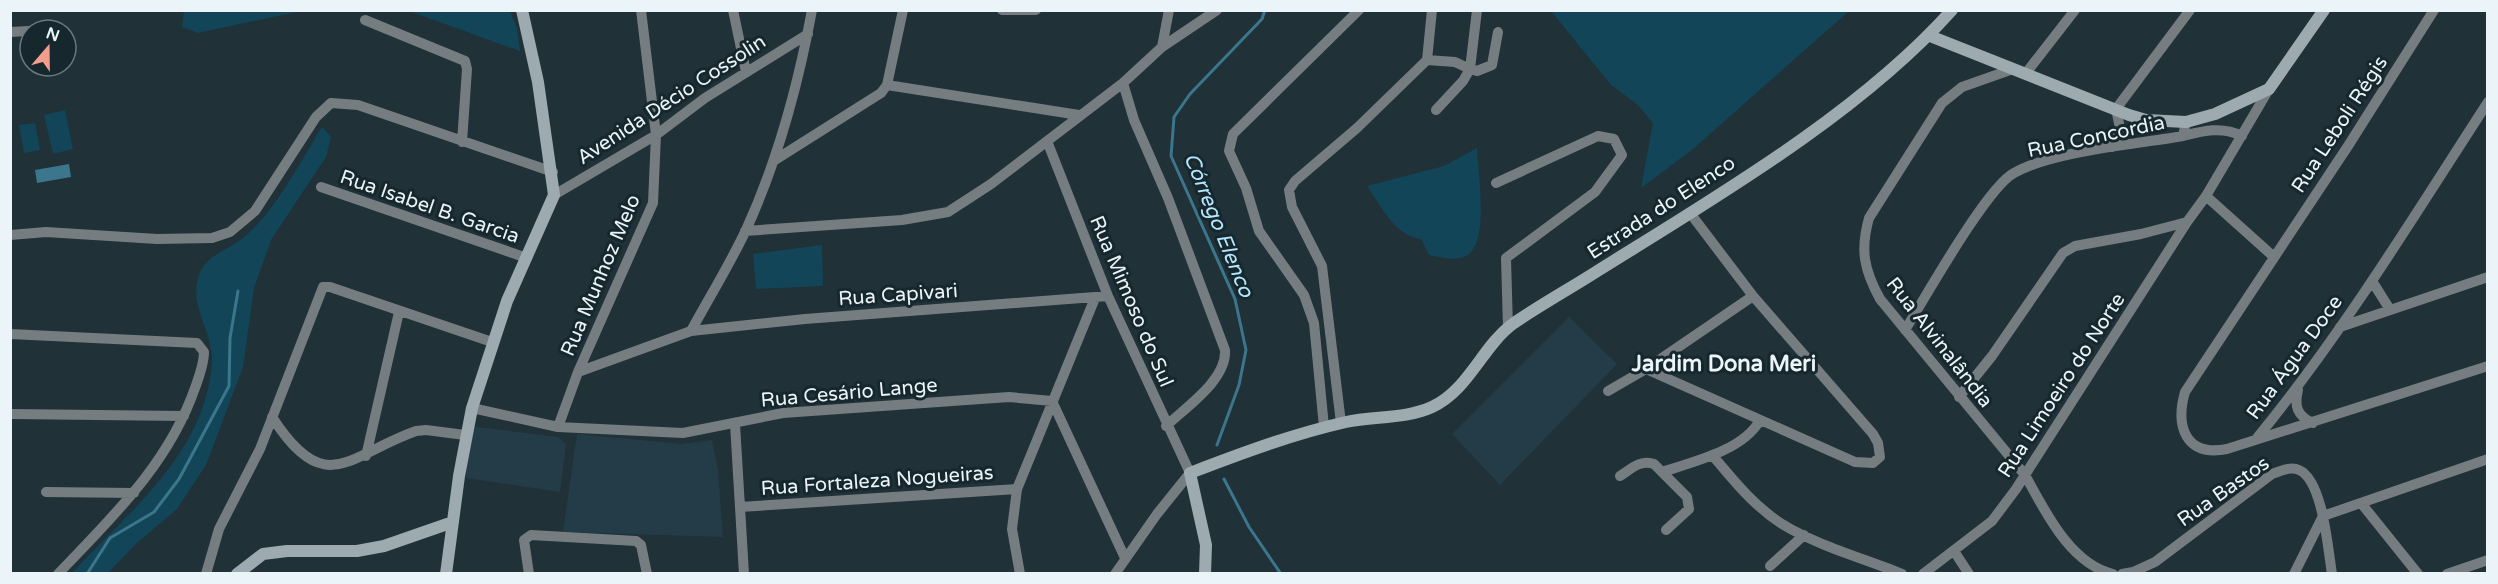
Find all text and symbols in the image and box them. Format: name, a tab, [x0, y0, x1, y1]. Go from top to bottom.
north arrow	[18, 18, 78, 78]
text: N	[43, 23, 62, 46]
street label: Avenida Décio Cossolin	[573, 30, 771, 170]
street label: Rua Leboli Régis	[2287, 52, 2393, 198]
street label: Rua Concordia	[2025, 111, 2167, 163]
water label: Córrego Elenco	[1178, 149, 1259, 302]
street label: Estrada do Elenco	[1583, 151, 1740, 265]
street label: Rua Isabel B. Garcia	[337, 165, 523, 249]
street label: Rua Munhoz Melo	[556, 191, 646, 360]
street label: Rua Mimoso do Sul	[1084, 212, 1178, 391]
street label: Rua Alvinalândia	[1881, 273, 1998, 413]
street label: Rua Capivari	[837, 279, 959, 311]
street label: Rua Limoeiro do Norte	[1993, 289, 2131, 482]
street label: Rua Água Doce	[2241, 290, 2348, 424]
district label: Jardim Dona Meri	[1631, 351, 1816, 377]
street label: Rua Cesário Lange	[760, 373, 939, 413]
street label: Rua Bastos	[2173, 451, 2274, 532]
street label: Rua Fortaleza Nogueiras	[760, 461, 994, 501]

